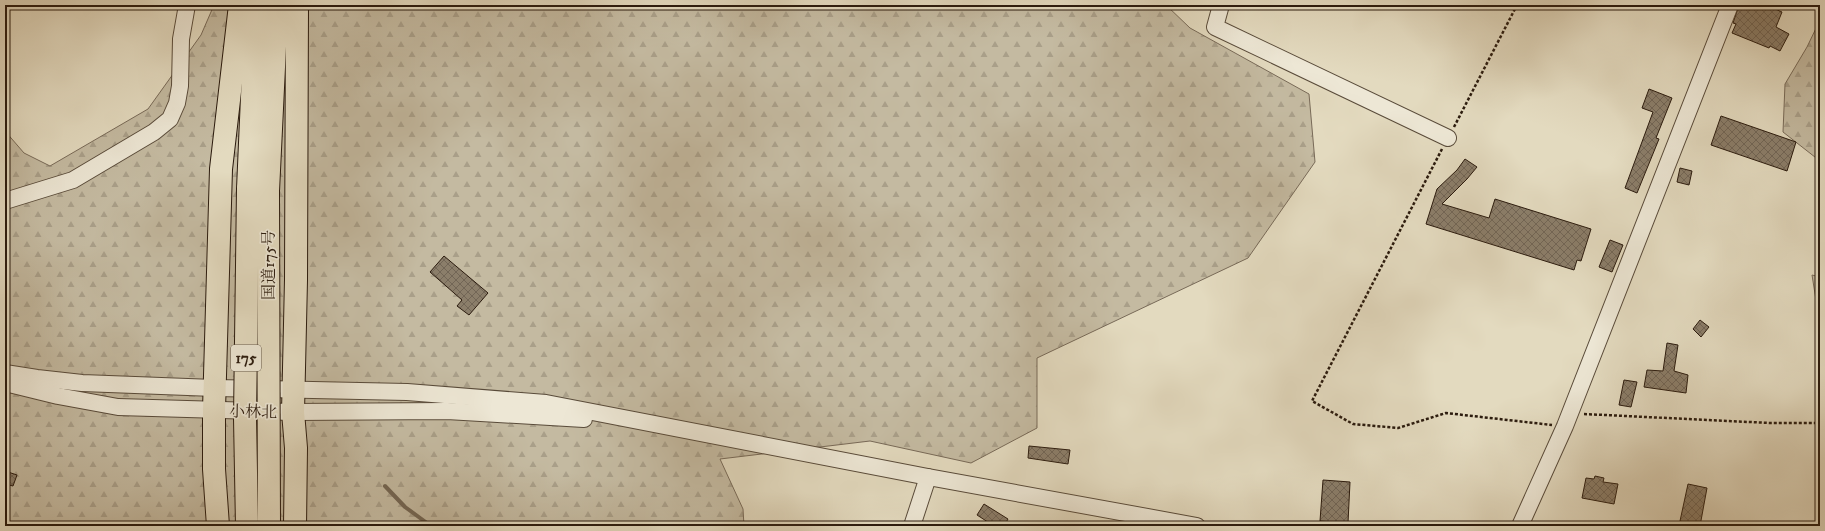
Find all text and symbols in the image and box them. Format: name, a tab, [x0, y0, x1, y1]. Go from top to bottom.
street label: 国道175号	[259, 230, 279, 300]
road number: 175	[231, 345, 261, 371]
street label: 小林北	[229, 402, 277, 422]

